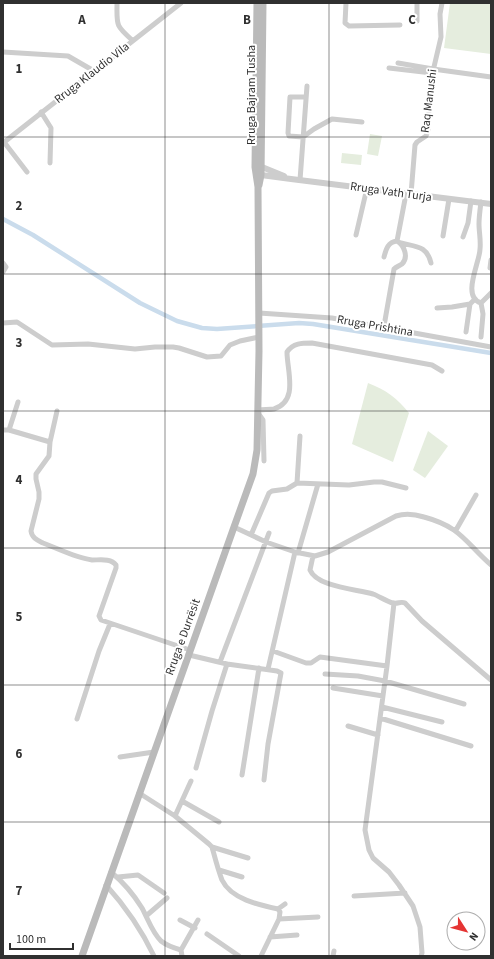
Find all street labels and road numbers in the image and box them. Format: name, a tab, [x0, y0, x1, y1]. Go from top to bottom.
street label: Rruga Klaudio Vila	[51, 38, 133, 108]
street label: Rruga Bajram Tusha	[243, 45, 260, 145]
street label: Raq Manushi	[417, 68, 441, 134]
street label: Rruga Vath Turja	[349, 178, 433, 206]
street label: Rruga Prishtina	[336, 311, 414, 341]
street label: Rruga e Durrësit	[161, 596, 205, 678]

